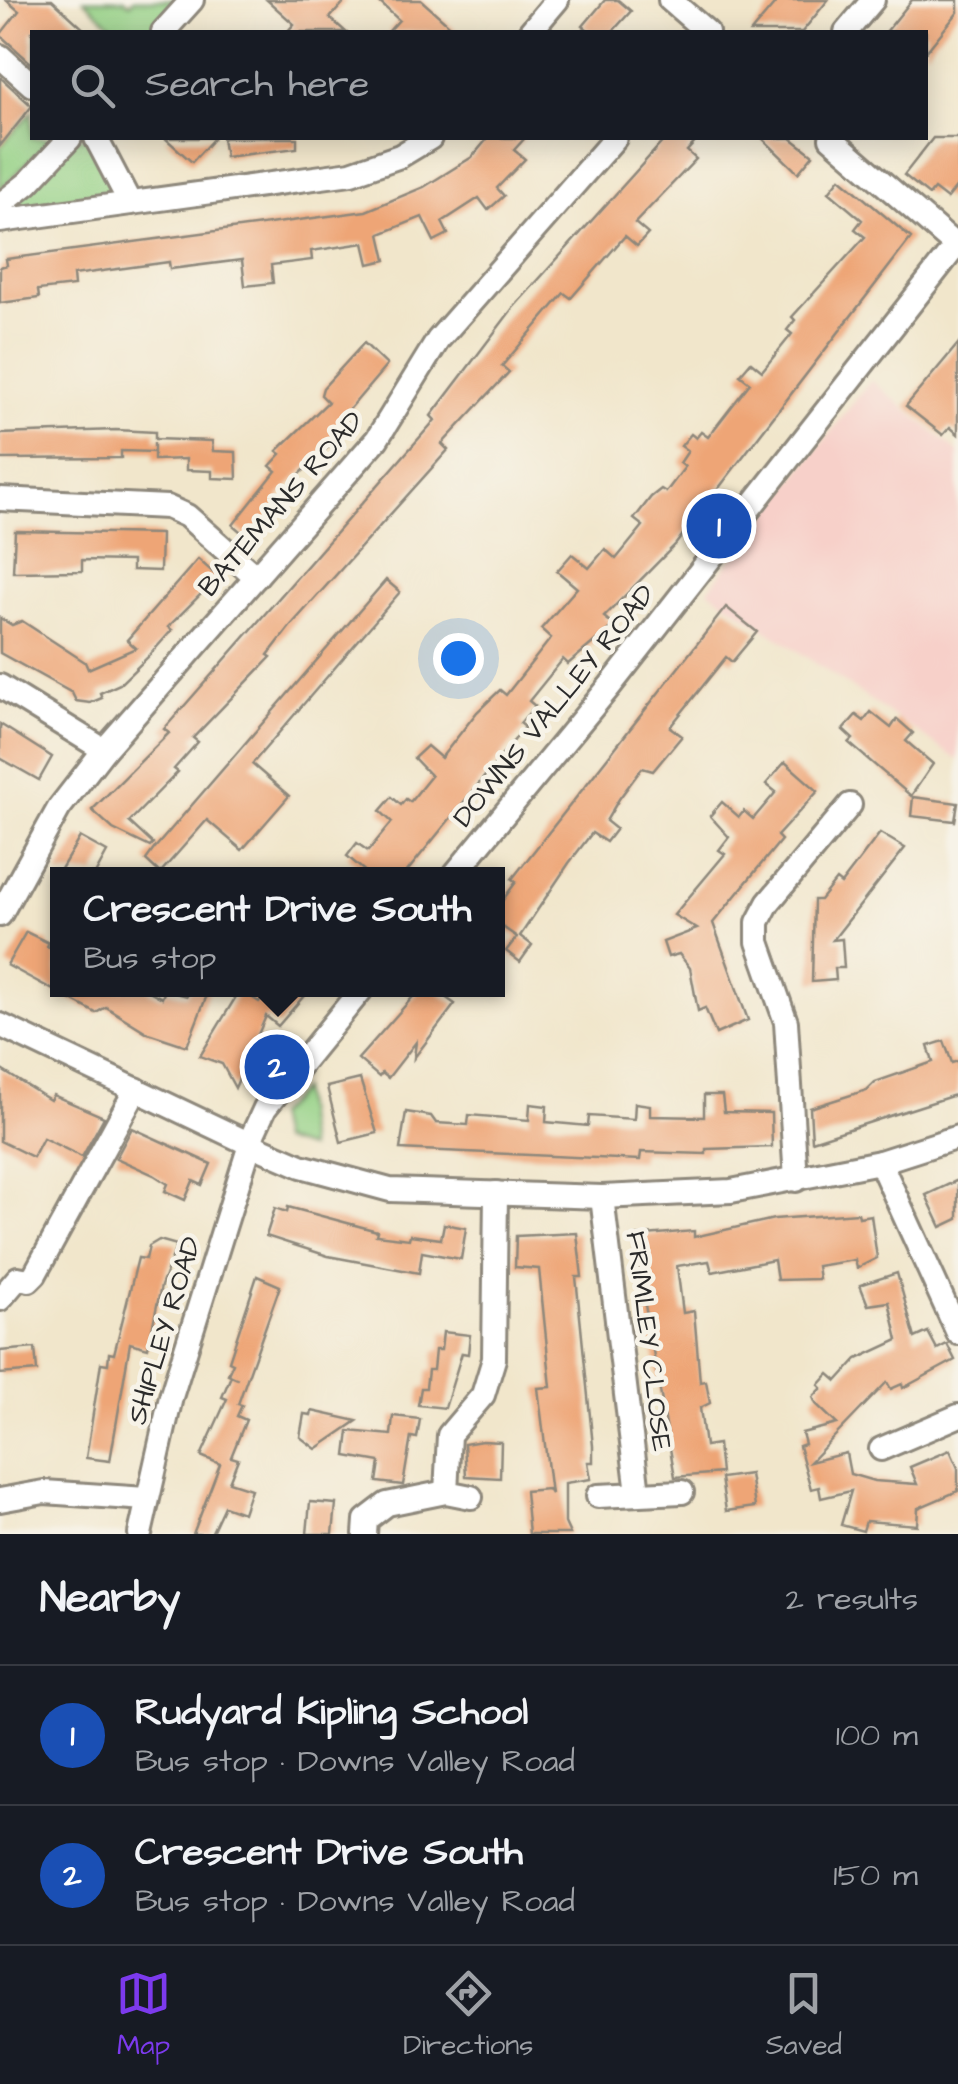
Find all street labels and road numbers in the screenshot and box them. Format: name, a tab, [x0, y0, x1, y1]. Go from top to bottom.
street label: BATEMANS ROAD	[189, 403, 373, 605]
street label: DOWNS VALLEY ROAD	[444, 576, 664, 835]
street label: FRIMLEY CLOSE	[616, 1229, 681, 1454]
street label: SHIPLEY ROAD	[117, 1232, 211, 1429]

